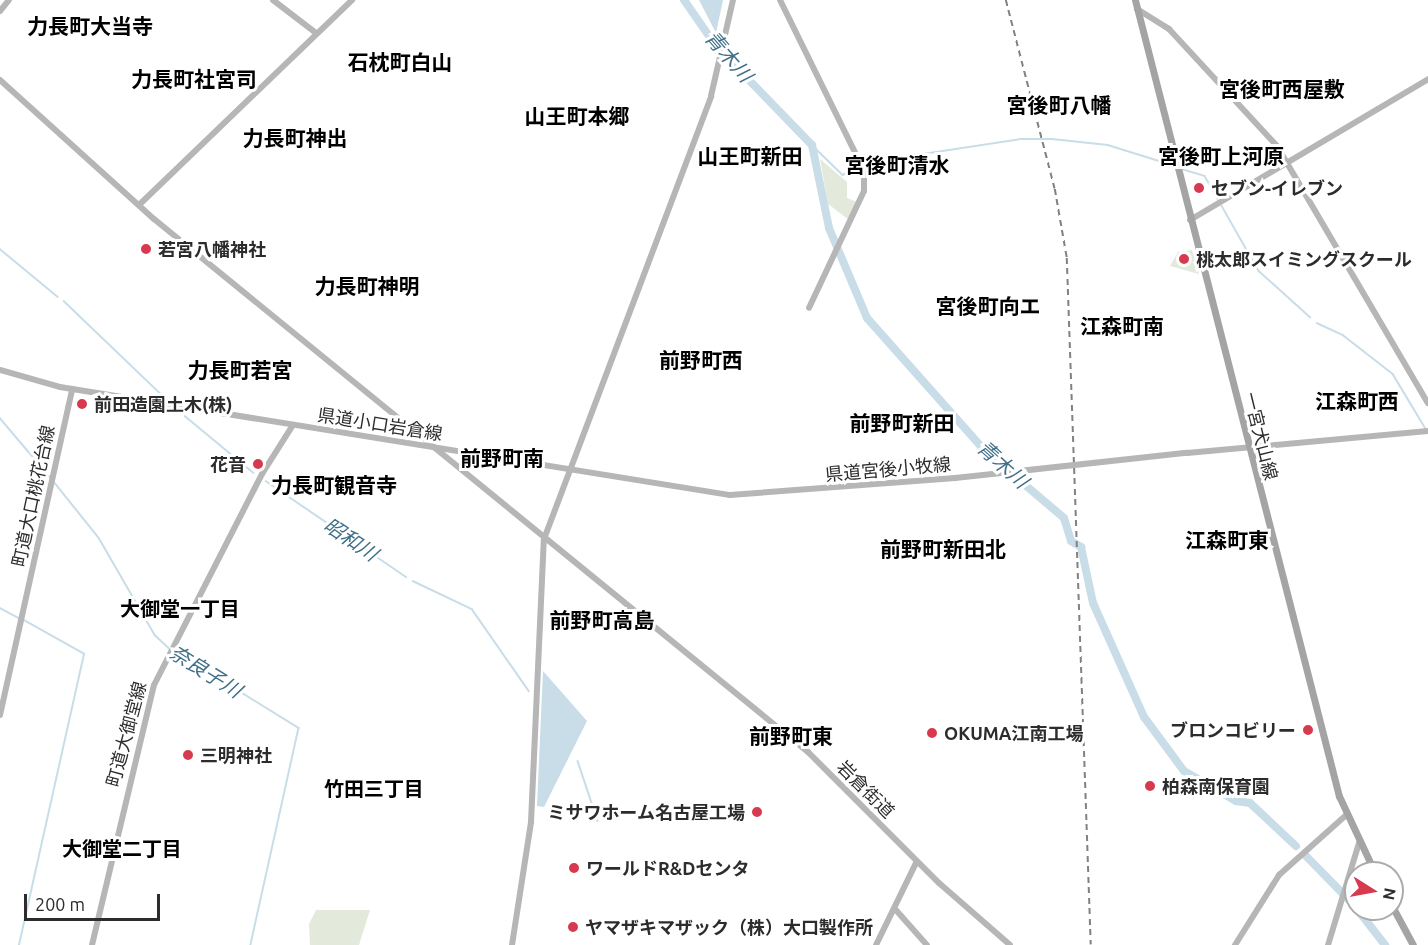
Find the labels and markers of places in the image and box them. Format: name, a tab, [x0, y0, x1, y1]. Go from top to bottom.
place label: セブン-イレブン	[1211, 177, 1343, 199]
marker: セブン-イレブン	[1192, 181, 1206, 195]
place label: 若宮八幡神社	[158, 238, 266, 260]
marker: 若宮八幡神社	[139, 242, 153, 256]
place label: 桃太郎スイミングスクール	[1196, 248, 1412, 270]
marker: 桃太郎スイミングスクール	[1177, 252, 1191, 266]
place label: 前田造園土木(株)	[94, 393, 232, 415]
marker: 前田造園土木(株)	[75, 397, 89, 411]
place label: 花音	[210, 453, 246, 475]
marker: 花音	[251, 457, 265, 471]
place label: ブロンコビリー	[1170, 719, 1296, 741]
place label: OKUMA江南工場	[944, 722, 1083, 744]
marker: ブロンコビリー	[1301, 723, 1315, 737]
marker: OKUMA江南工場	[925, 726, 939, 740]
place label: 三明神社	[200, 744, 272, 766]
marker: 三明神社	[181, 748, 195, 762]
place label: 柏森南保育園	[1162, 775, 1270, 797]
marker: 柏森南保育園	[1143, 779, 1157, 793]
place label: ミサワホーム名古屋工場	[547, 801, 745, 823]
marker: ミサワホーム名古屋工場	[750, 805, 764, 819]
place label: ワールドR&Dセンタ	[586, 857, 749, 879]
marker: ワールドR&Dセンタ	[567, 861, 581, 875]
place label: ヤマザキマザック（株）大口製作所	[585, 916, 873, 938]
marker: ヤマザキマザック（株）大口製作所	[566, 920, 580, 934]

